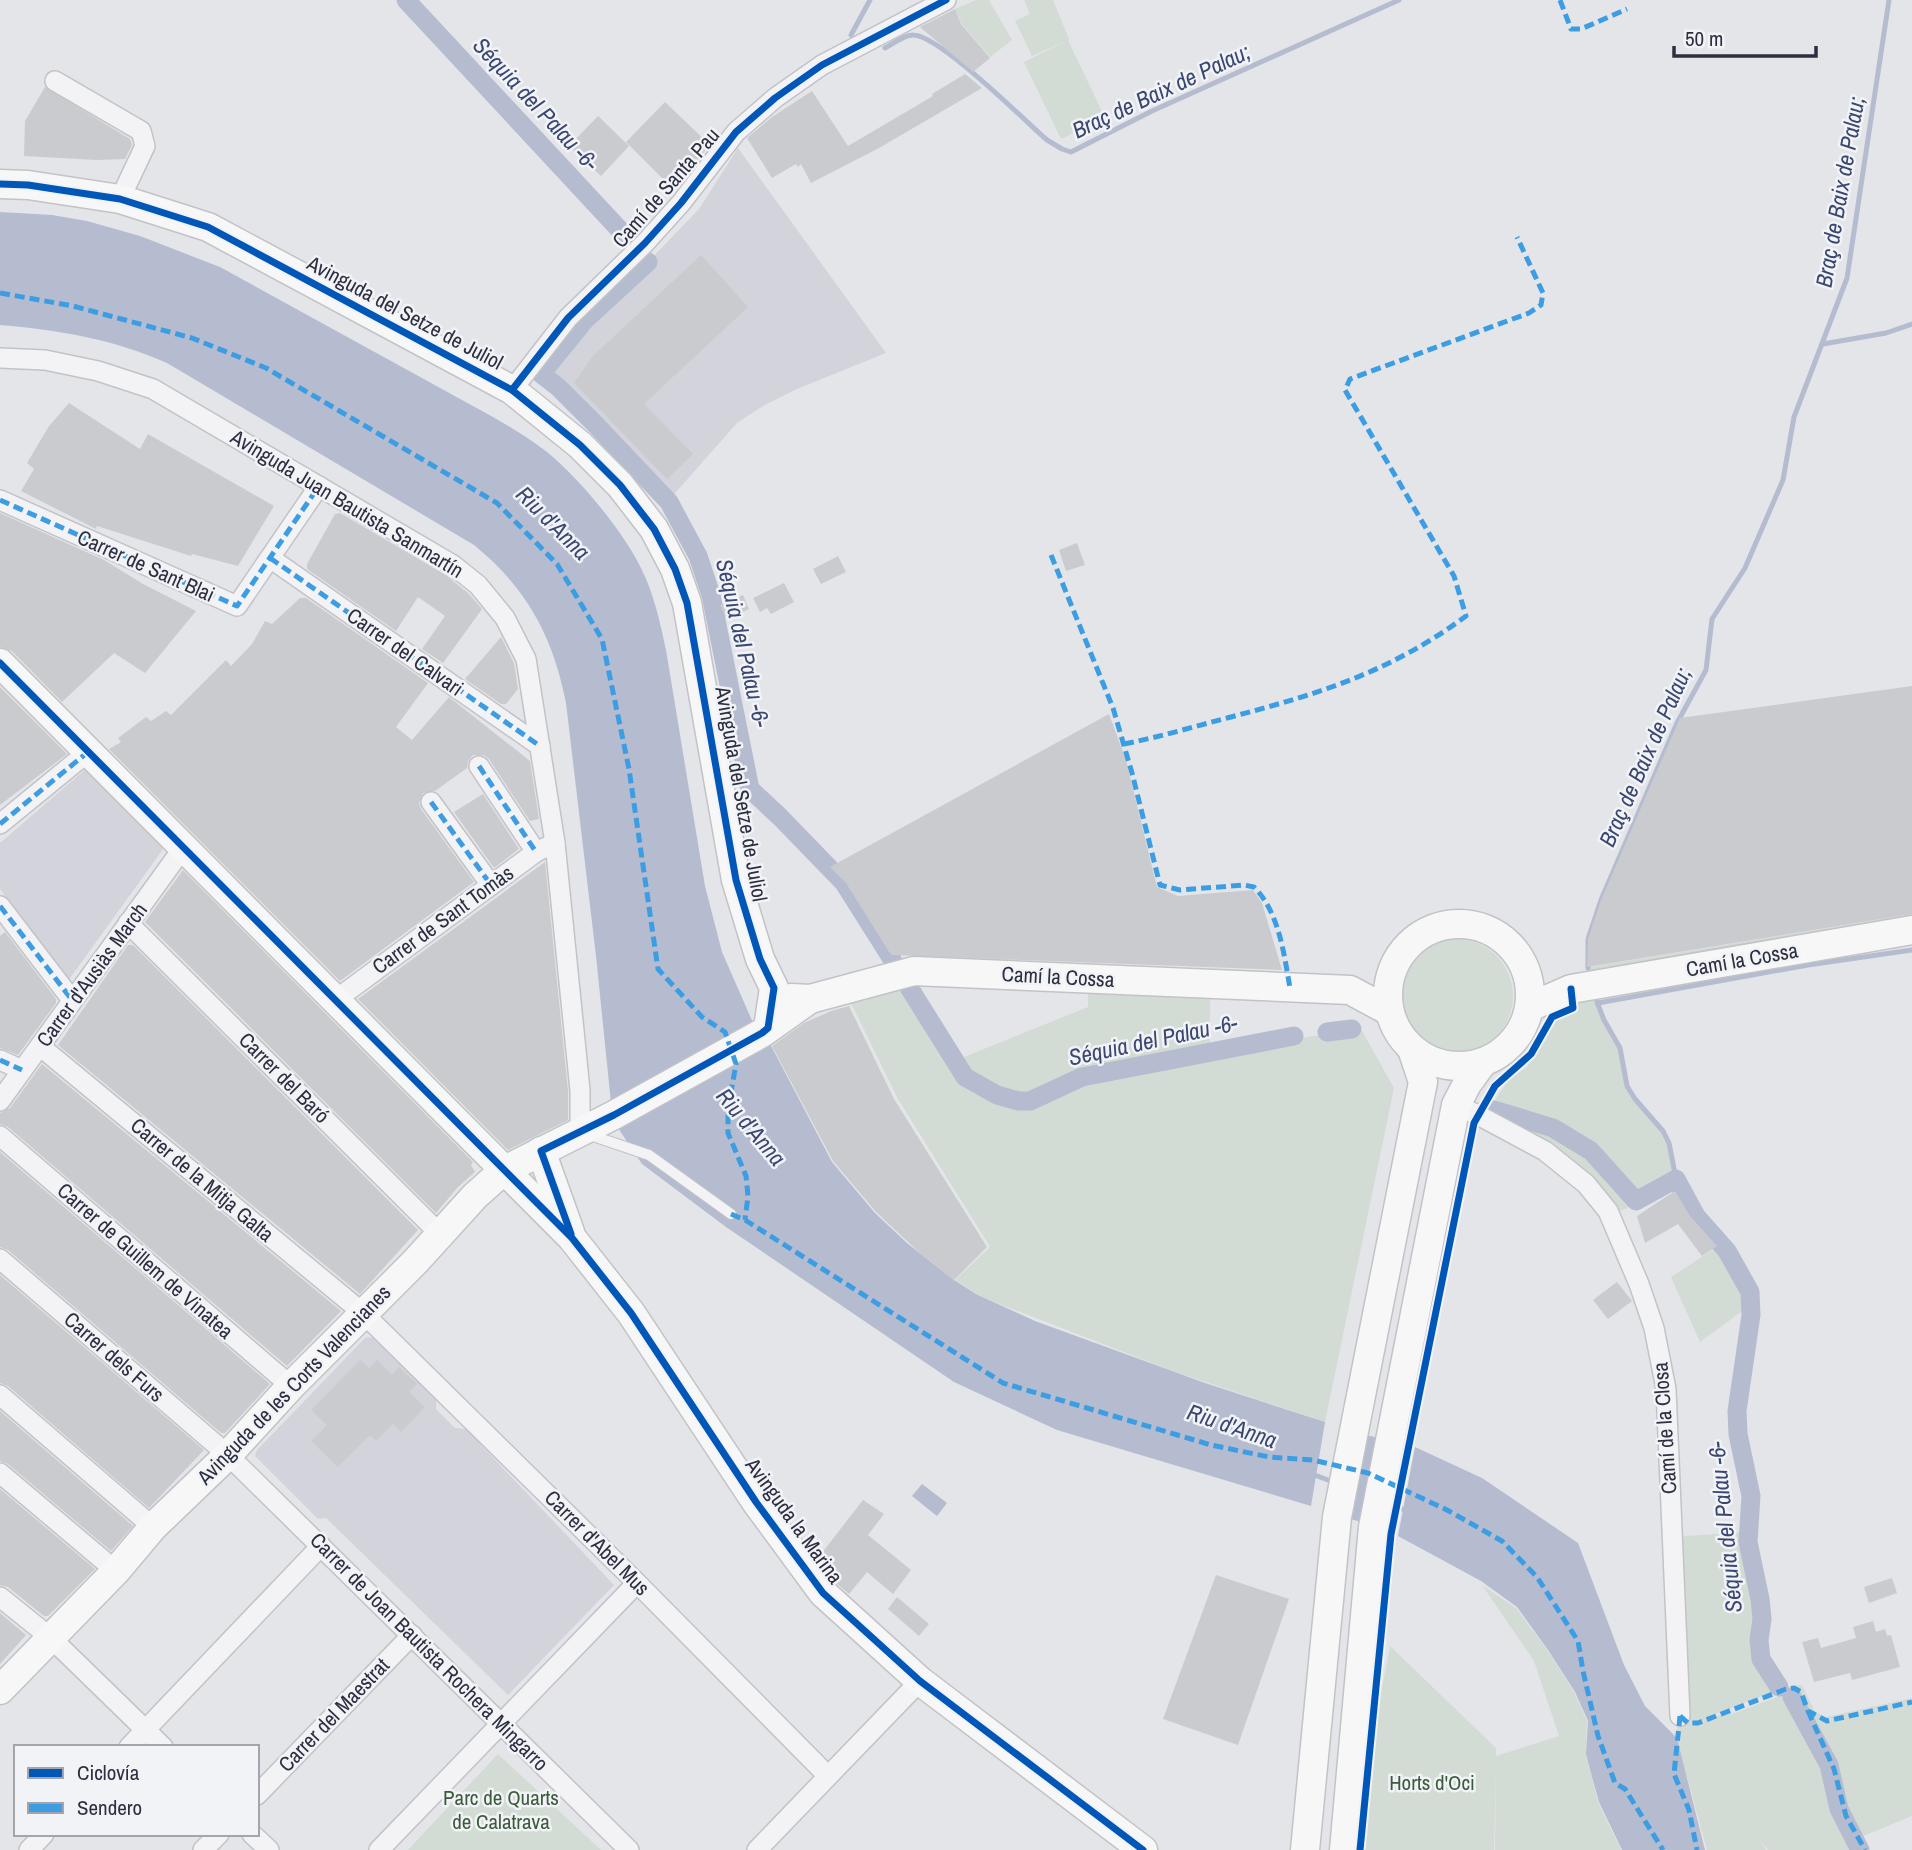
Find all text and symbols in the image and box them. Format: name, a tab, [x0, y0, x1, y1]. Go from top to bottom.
scale bar	[1674, 14, 1816, 58]
text: 50 m	[1685, 24, 1723, 53]
water label: Séquia del Palau -6-	[466, 30, 607, 178]
water label: Braç de Baix de Palau;	[1067, 36, 1255, 145]
water label: Braç de Baix de Palau;	[1807, 94, 1872, 290]
street label: Camí de Santa Pau	[605, 121, 726, 254]
street label: Avinguda del Setze de Juliol	[301, 248, 508, 377]
street label: Avinguda Juan Bautista Sanmartín	[225, 422, 469, 585]
water label: Riu d'Anna	[510, 479, 597, 566]
street label: Carrer de Sant Blai	[73, 522, 219, 609]
water label: Séquia del Palau -6-	[709, 556, 778, 731]
street label: Carrer del Calvari	[341, 601, 469, 702]
water label: Braç de Baix de Palau;	[1591, 662, 1698, 851]
street label: Avinguda del Setze de Juliol	[708, 683, 775, 904]
street label: Carrer de Sant Tomàs	[366, 858, 519, 981]
street label: Carrer d'Ausiàs March	[29, 897, 154, 1053]
street label: Camí la Cossa	[1684, 935, 1800, 984]
street label: Camí la Cossa	[1001, 959, 1116, 994]
water label: Séquia del Palau -6-	[1066, 1006, 1241, 1073]
street label: Carrer del Baró	[232, 1026, 336, 1130]
water label: Riu d'Anna	[710, 1081, 793, 1172]
street label: Carrer de la Mitja Galta	[124, 1111, 281, 1249]
street label: Carrer de Guillem de Vinatea	[51, 1176, 240, 1346]
street label: Avinguda de les Corts Valencianes	[190, 1278, 397, 1492]
street label: Carrer dels Furs	[58, 1305, 171, 1408]
street label: Camí de la Closa	[1645, 1361, 1684, 1495]
water label: Riu d'Anna	[1183, 1396, 1281, 1455]
water label: Séquia del Palau -6-	[1700, 1439, 1749, 1614]
street label: Avinguda la Marina	[738, 1451, 850, 1590]
street label: Carrer d'Abel Mus	[538, 1484, 656, 1602]
street label: Carrer de Joan Bautista Rochera Mingarro	[304, 1526, 555, 1777]
street label: Carrer del Maestrat	[272, 1651, 396, 1778]
legend	[14, 1745, 259, 1836]
text: Ciclovía	[77, 1758, 140, 1787]
park label: Horts d'Oci	[1389, 1768, 1475, 1797]
park label: Parc de Quarts de Calatrava	[443, 1783, 559, 1836]
text: Sendero	[77, 1793, 142, 1822]

